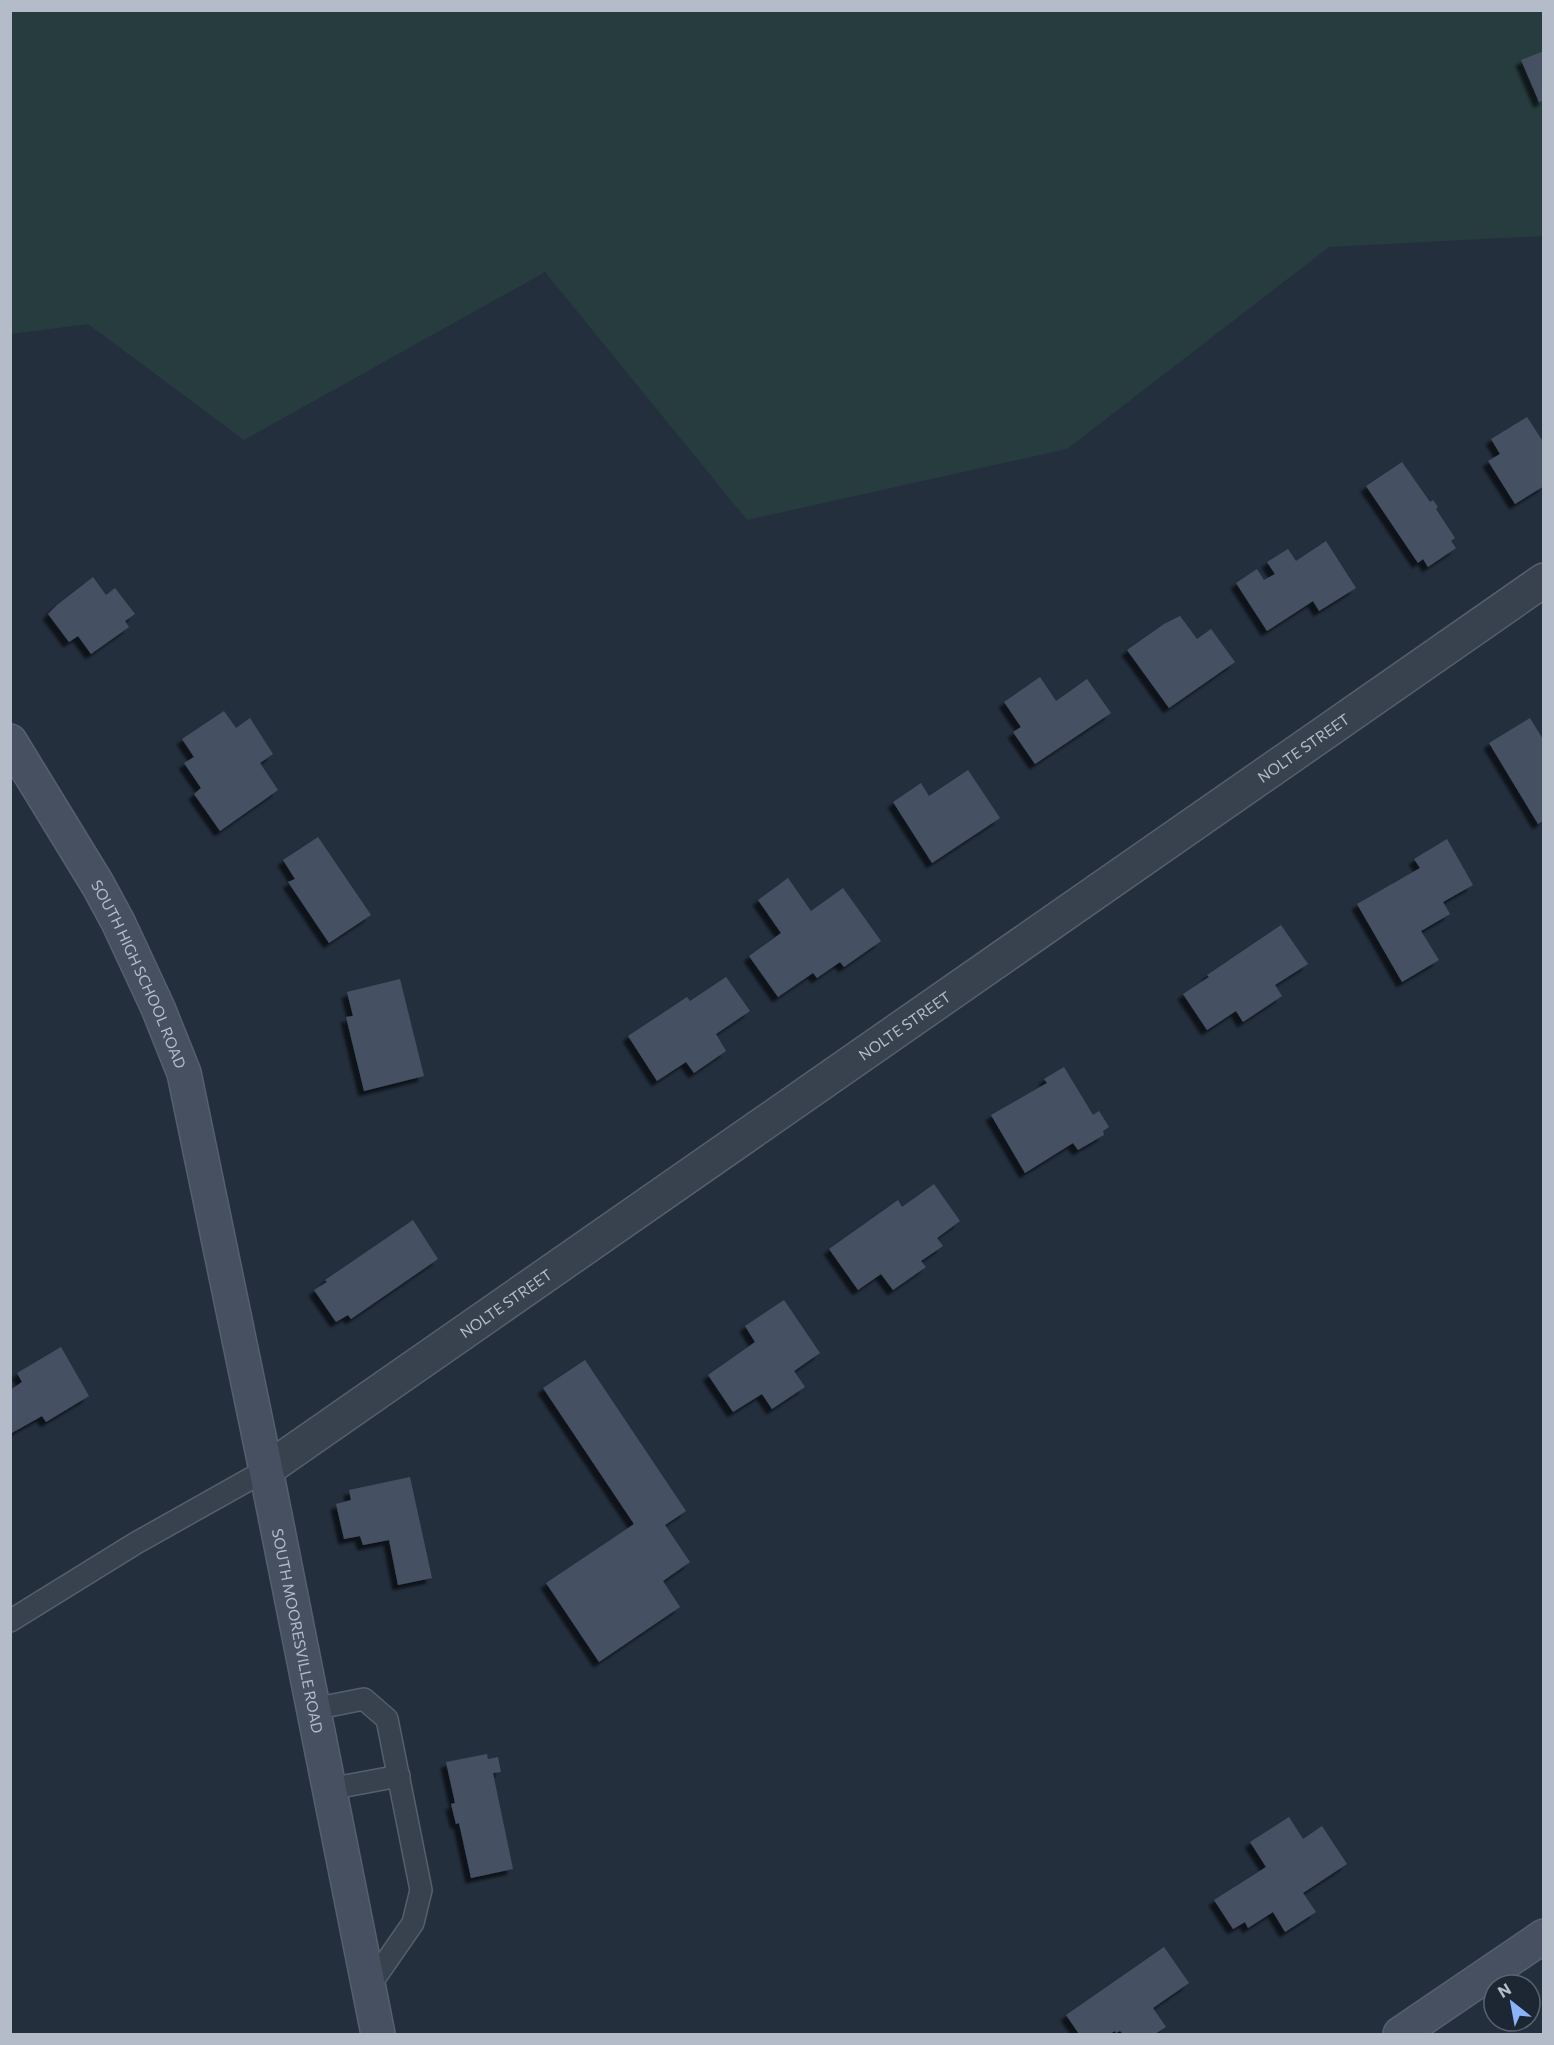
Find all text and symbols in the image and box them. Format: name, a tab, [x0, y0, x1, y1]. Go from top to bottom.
street label: NOLTE STREET	[1254, 709, 1353, 786]
street label: SOUTH HIGH SCHOOL ROAD	[88, 876, 190, 1071]
street label: NOLTE STREET	[855, 987, 954, 1064]
street label: NOLTE STREET	[456, 1265, 555, 1341]
street label: SOUTH MOORESVILLE ROAD	[269, 1527, 327, 1735]
north arrow	[1482, 1973, 1542, 2033]
text: N	[1494, 1978, 1514, 2001]

